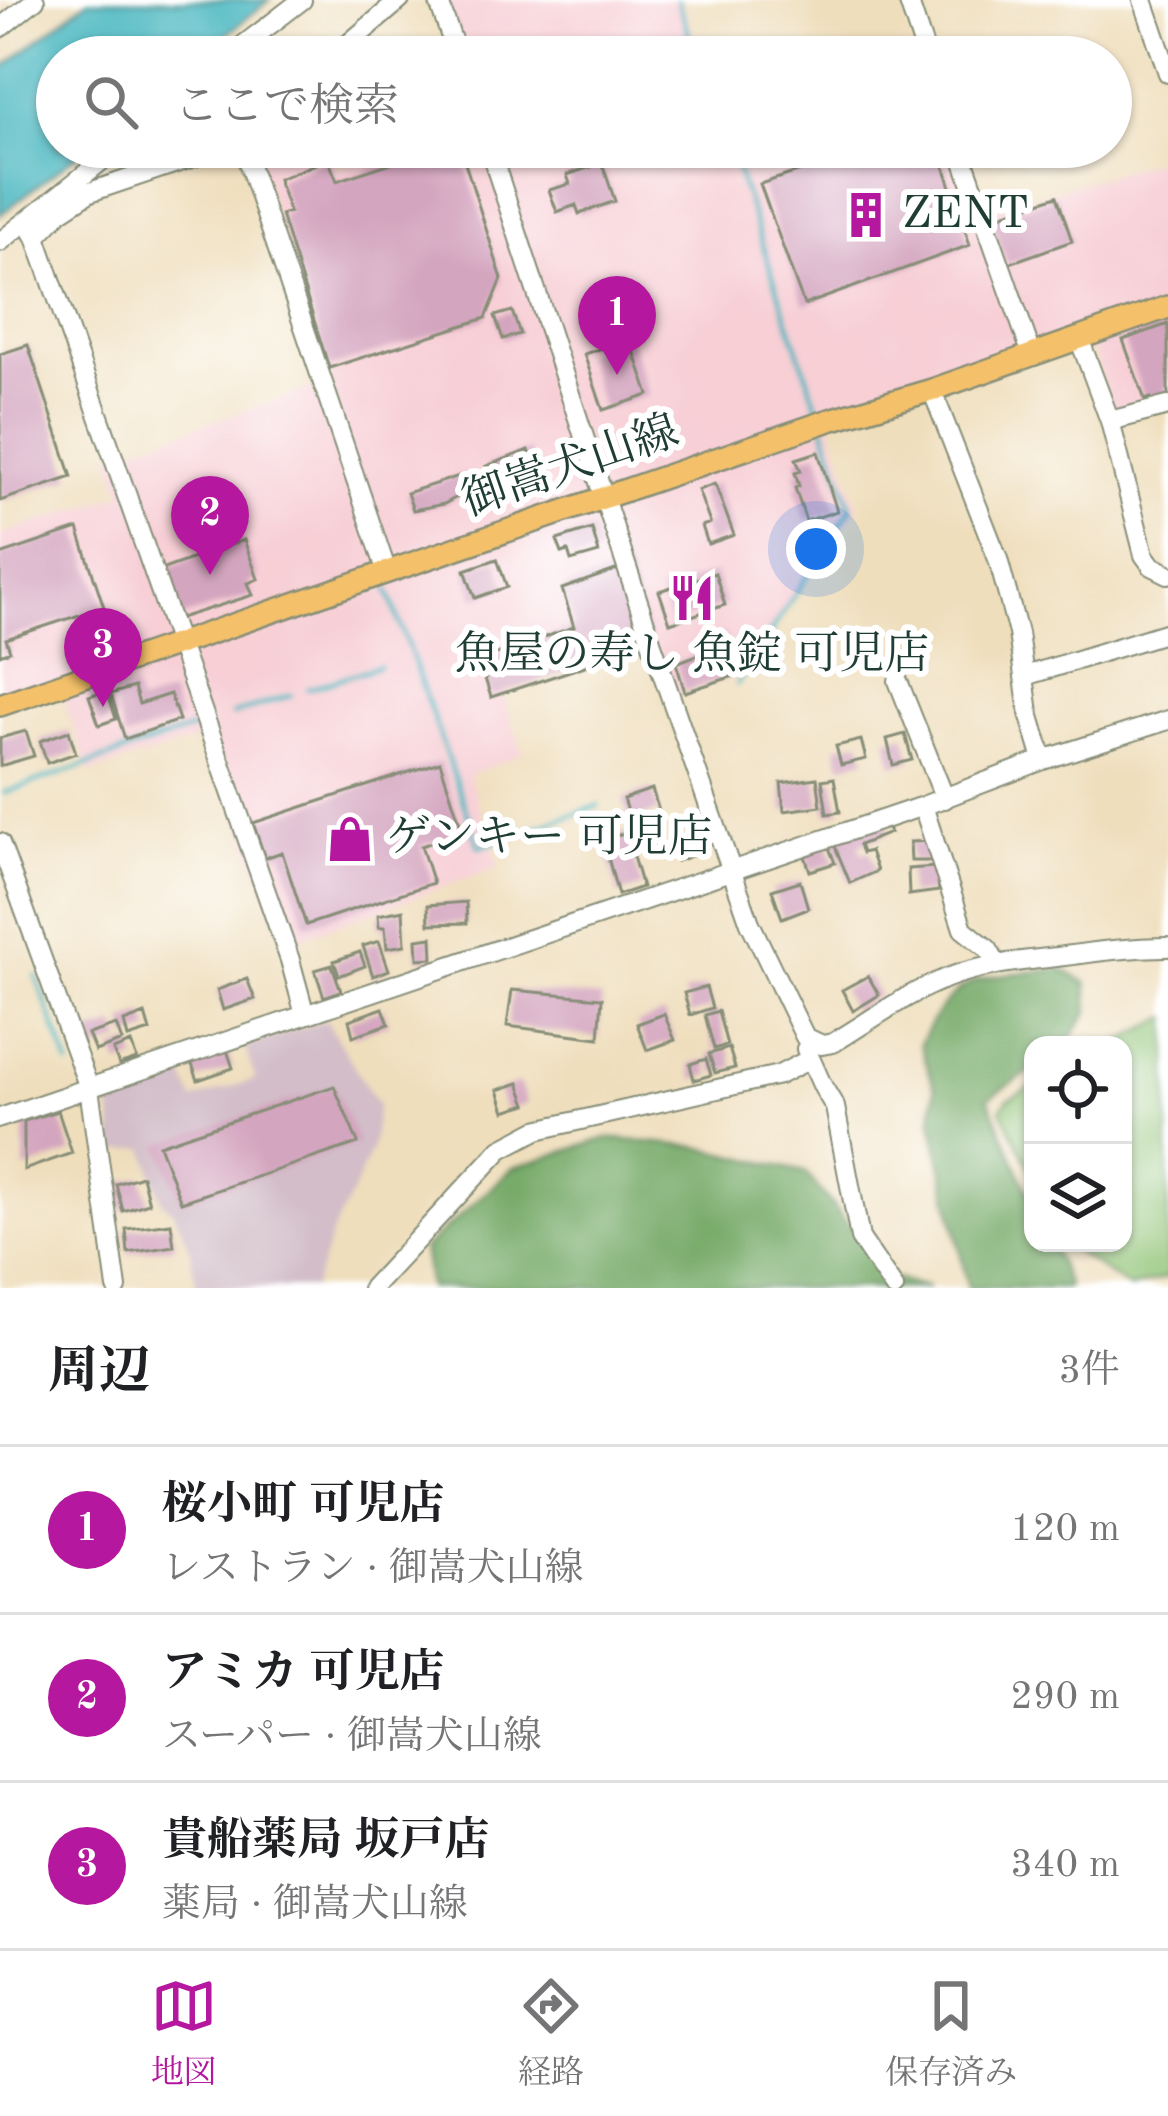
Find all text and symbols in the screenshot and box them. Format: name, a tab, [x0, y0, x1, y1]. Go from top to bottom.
search box	[36, 36, 1132, 168]
icon: search	[78, 69, 144, 135]
text: ここで検索	[174, 86, 399, 131]
building icon: ZENT	[841, 190, 891, 240]
place label: ZENT	[902, 193, 1029, 238]
pin: 1	[578, 276, 656, 375]
street label: 御嵩犬山線	[456, 406, 685, 526]
pin: 2	[171, 476, 249, 575]
your location	[786, 519, 846, 579]
restaurant icon: 魚屋の寿し 魚錠 可児店	[667, 573, 717, 623]
pin: 3	[64, 608, 142, 707]
place label: 魚屋の寿し 魚錠 可児店	[454, 630, 930, 679]
place label: ゲンキー 可児店	[386, 813, 713, 862]
shop icon: ゲンキー 可児店	[325, 814, 375, 864]
map controls	[1024, 1036, 1132, 1252]
button: locate	[1024, 1036, 1132, 1144]
button: layers	[1024, 1144, 1132, 1252]
text: 周辺	[48, 1348, 150, 1399]
text: 3件	[1058, 1352, 1120, 1391]
text: 桜小町 可児店	[162, 1484, 445, 1529]
text: 1	[76, 1510, 98, 1549]
text: 120 m	[1010, 1510, 1120, 1549]
text: レストラン · 御嵩犬山線	[162, 1550, 584, 1589]
text: アミカ 可児店	[162, 1652, 445, 1697]
text: 2	[76, 1678, 98, 1717]
text: 290 m	[1010, 1678, 1120, 1717]
text: スーパー · 御嵩犬山線	[162, 1718, 542, 1757]
text: 貴船薬局 坂戸店	[162, 1820, 490, 1865]
text: 3	[76, 1846, 98, 1885]
text: 340 m	[1010, 1846, 1120, 1885]
text: 薬局 · 御嵩犬山線	[162, 1886, 468, 1925]
tab: 地図	[151, 1973, 217, 2095]
tab: 経路	[518, 1973, 584, 2095]
tab: 保存済み	[885, 1973, 1017, 2095]

